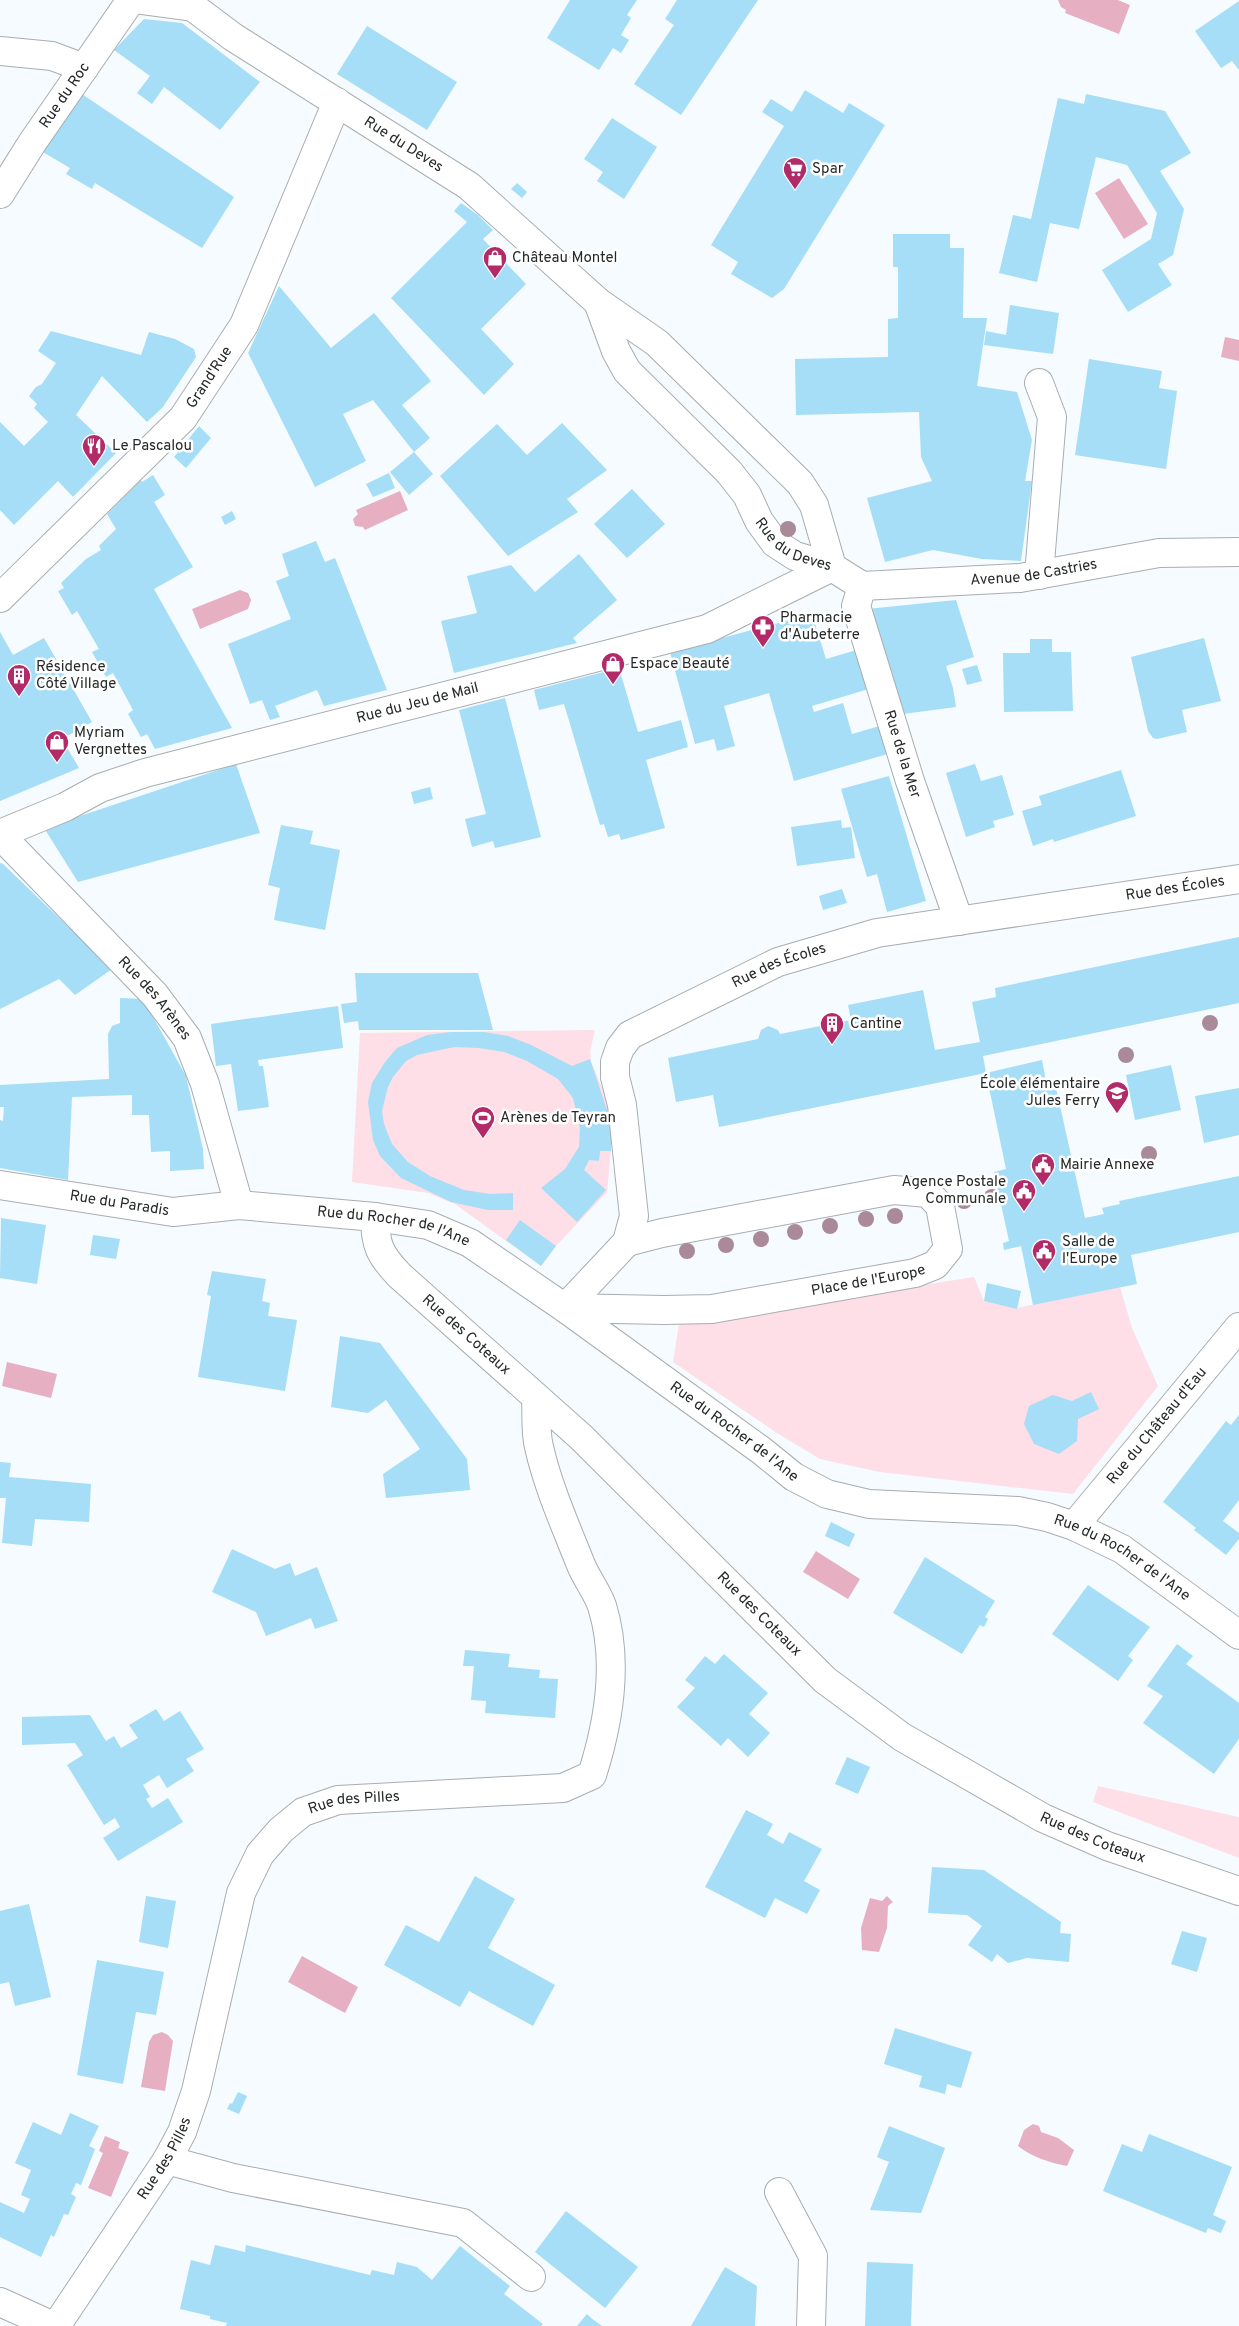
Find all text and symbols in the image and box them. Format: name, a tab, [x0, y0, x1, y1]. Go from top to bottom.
street label: Rue du Roc	[35, 59, 94, 132]
street label: Rue du Deves	[360, 112, 447, 177]
supermarket icon: Spar	[782, 156, 808, 190]
place label: Spar	[812, 160, 844, 179]
shop icon: Château Montel	[482, 245, 508, 279]
place label: Château Montel	[512, 249, 618, 268]
street label: Grand'Rue	[182, 343, 237, 412]
restaurant icon: Le Pascalou	[81, 433, 107, 467]
place label: Le Pascalou	[112, 437, 192, 456]
street label: Rue du Deves	[750, 514, 834, 576]
street label: Avenue de Castries	[970, 555, 1099, 590]
place label: Pharmacie d'Aubeterre	[780, 609, 860, 645]
pharmacy icon: Pharmacie d'Aubeterre	[750, 614, 776, 648]
shop icon: Espace Beauté	[600, 651, 626, 685]
place label: Espace Beauté	[630, 655, 730, 674]
place label: Résidence Côté Village	[36, 658, 116, 694]
building icon: Résidence Côté Village	[6, 663, 32, 697]
street label: Rue du Jeu de Mail	[354, 678, 481, 728]
street label: Rue de la Mer	[879, 708, 925, 801]
place label: Myriam Vergnettes	[74, 724, 147, 760]
shop icon: Myriam Vergnettes	[44, 729, 70, 763]
street label: Rue des Écoles	[1124, 872, 1226, 905]
street label: Rue des Écoles	[729, 939, 828, 993]
street label: Rue des Arènes	[114, 953, 195, 1044]
building icon: Cantine	[819, 1011, 845, 1045]
place label: Cantine	[850, 1015, 902, 1034]
place label: École élémentaire Jules Ferry	[980, 1074, 1100, 1111]
school or university icon: École élémentaire Jules Ferry	[1104, 1080, 1130, 1114]
sports icon: Arènes de Teyran	[470, 1105, 496, 1139]
place label: Arènes de Teyran	[500, 1109, 616, 1128]
public building icon: Mairie Annexe	[1030, 1152, 1056, 1186]
place label: Mairie Annexe	[1060, 1156, 1154, 1175]
place label: Agence Postale Communale	[901, 1173, 1006, 1209]
public building icon: Agence Postale Communale	[1011, 1178, 1037, 1212]
street label: Rue du Paradis	[69, 1187, 171, 1221]
street label: Rue du Rocher de l'Ane	[316, 1202, 473, 1251]
place label: Salle de l'Europe	[1062, 1233, 1117, 1269]
public building icon: Salle de l'Europe	[1031, 1238, 1057, 1272]
street label: Place de l'Europe	[810, 1260, 929, 1301]
street label: Rue des Coteaux	[418, 1290, 515, 1379]
street label: Rue du Château d'Eau	[1103, 1363, 1211, 1488]
street label: Rue du Rocher de l'Ane	[666, 1378, 802, 1486]
street label: Rue du Rocher de l'Ane	[1051, 1510, 1194, 1605]
street label: Rue des Coteaux	[713, 1568, 806, 1661]
street label: Rue des Pilles	[306, 1787, 400, 1819]
street label: Rue des Coteaux	[1037, 1808, 1148, 1868]
street label: Rue des Pilles	[133, 2115, 196, 2204]

